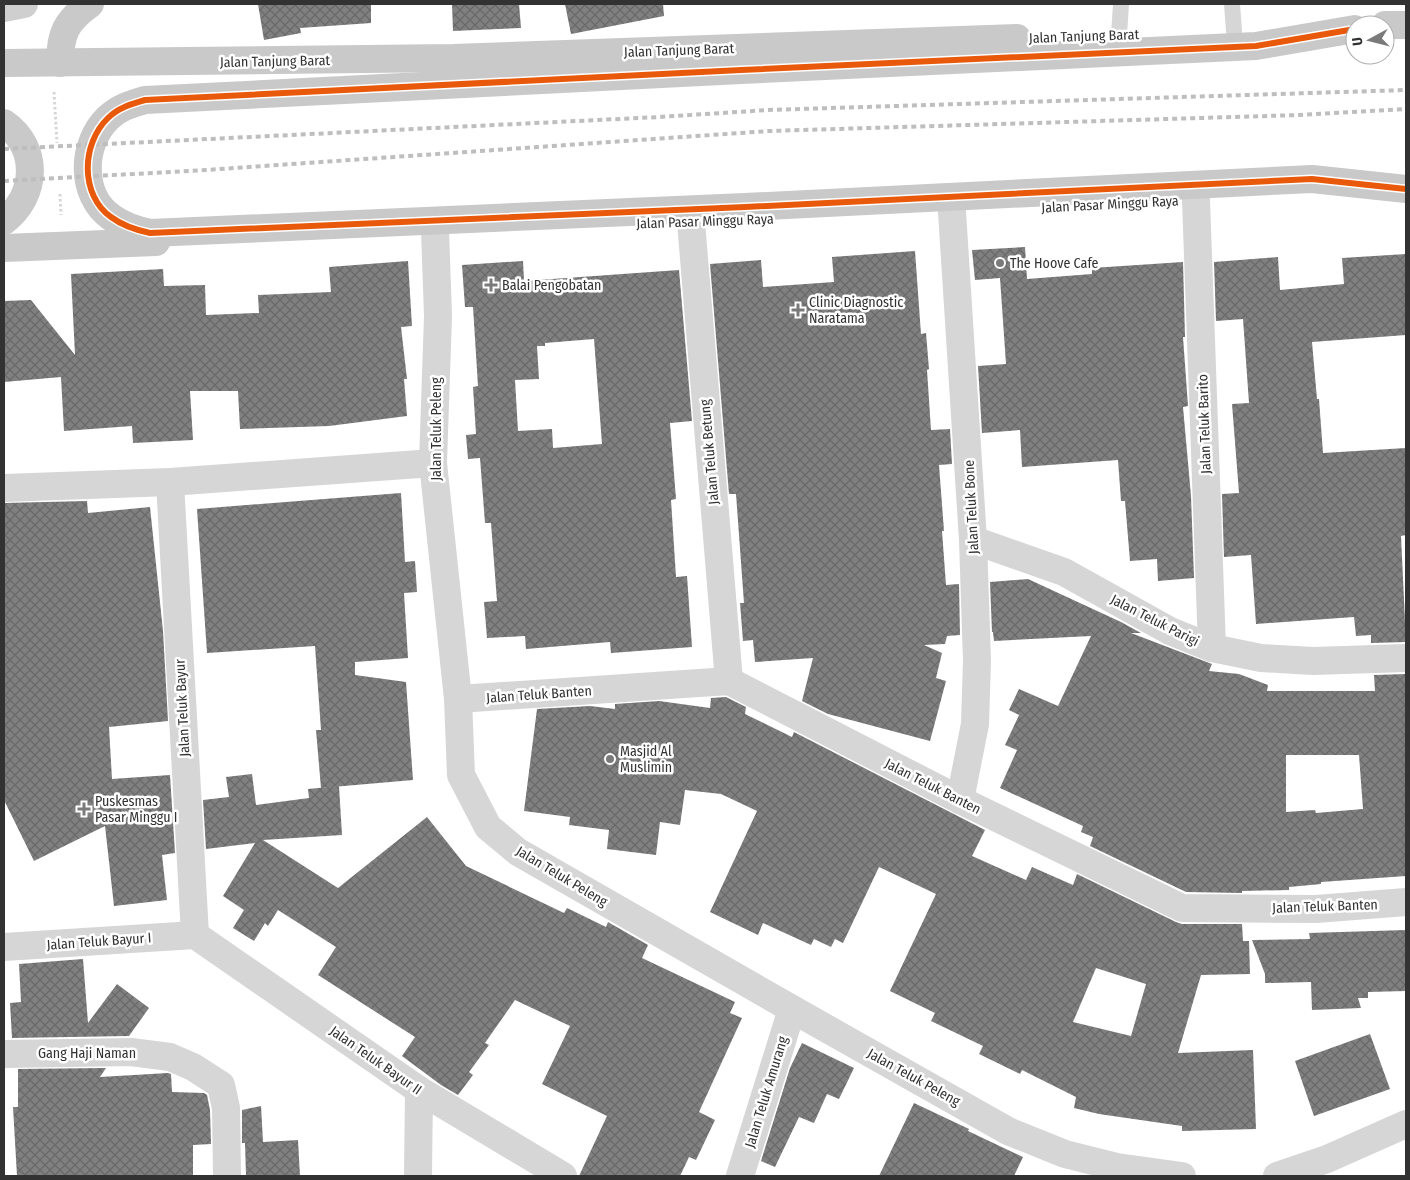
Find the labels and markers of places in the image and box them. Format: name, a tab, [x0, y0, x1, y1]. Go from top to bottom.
place label: The Hoove Cafe	[1010, 255, 1099, 272]
marker: The Hoove Cafe	[994, 257, 1006, 269]
place label: Balai Pengobatan	[502, 277, 602, 294]
marker: Balai Pengobatan	[484, 278, 498, 292]
place label: Clinic Diagnostic Naratama	[809, 294, 903, 327]
marker: Clinic Diagnostic Naratama	[791, 303, 805, 317]
place label: Masjid Al Muslimin	[620, 743, 672, 776]
marker: Masjid Al Muslimin	[604, 753, 616, 765]
place label: Puskesmas Pasar Minggu I	[95, 793, 177, 826]
marker: Puskesmas Pasar Minggu I	[77, 802, 91, 816]

